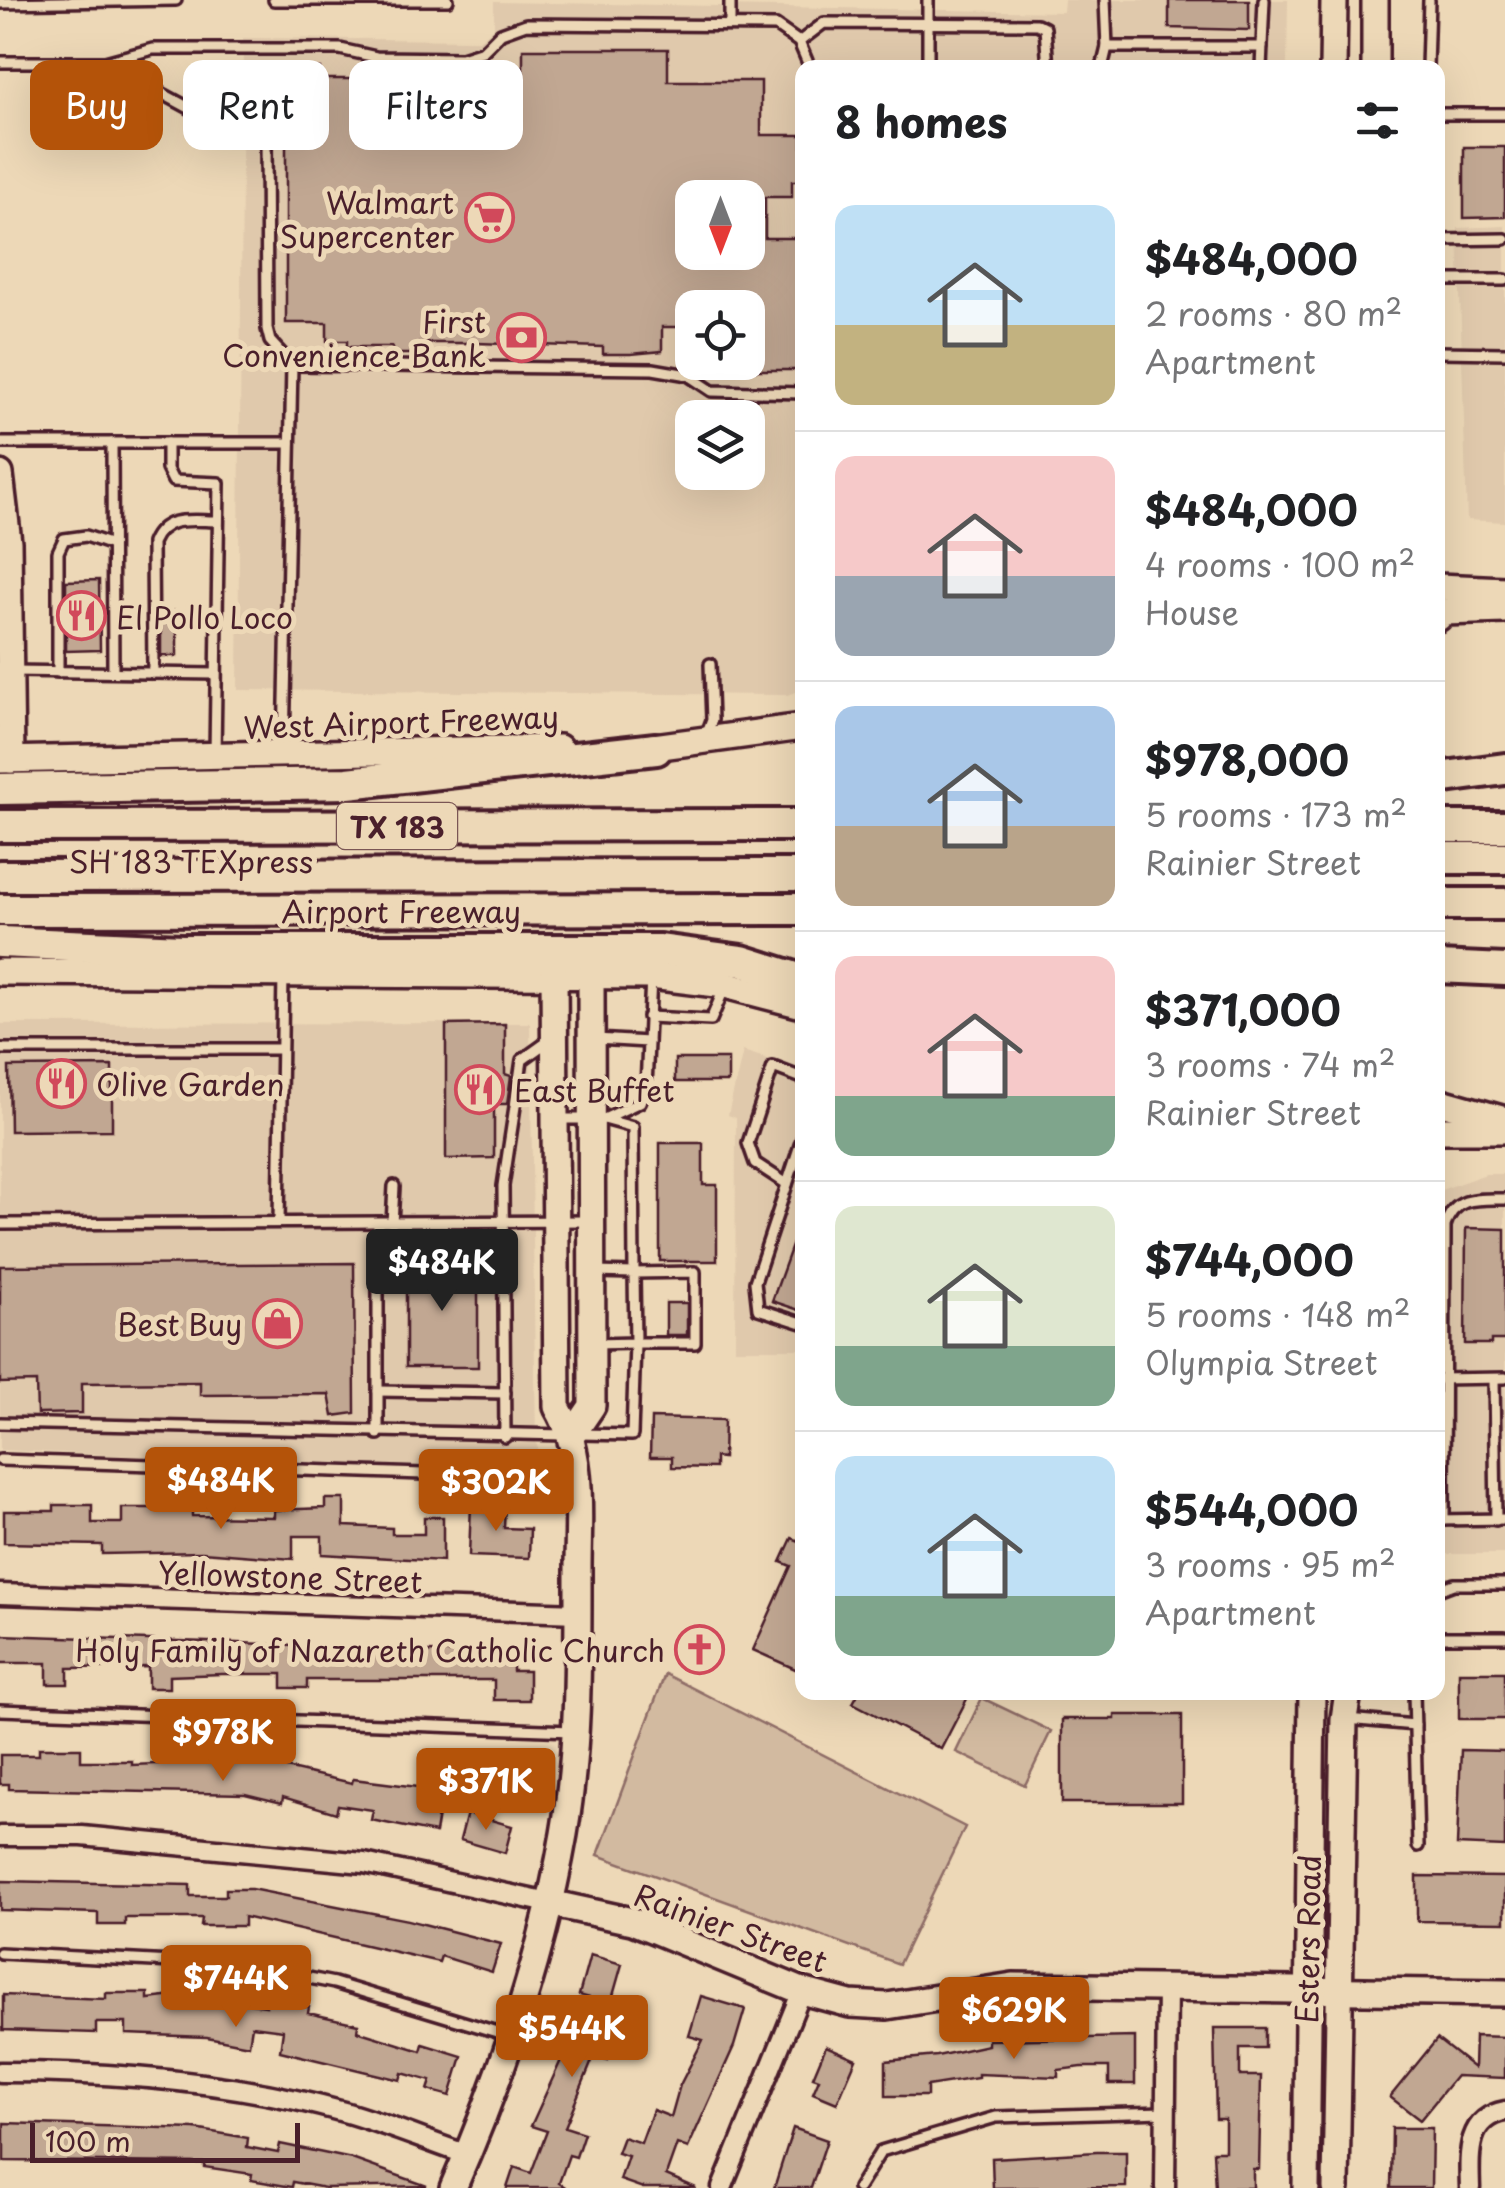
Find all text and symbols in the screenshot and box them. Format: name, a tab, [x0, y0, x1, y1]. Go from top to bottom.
chip: Buy	[30, 60, 163, 150]
chip: Rent	[183, 60, 329, 150]
chip: Filters	[349, 60, 523, 150]
text: 8 homes	[835, 89, 1008, 152]
icon: filters	[1350, 93, 1405, 148]
place label: Walmart Supercenter	[280, 179, 454, 258]
north arrow	[675, 180, 765, 270]
map controls	[675, 180, 765, 490]
supermarket icon: Walmart Supercenter	[463, 192, 515, 244]
text: $484,000	[1145, 226, 1358, 289]
icon: home	[915, 245, 1035, 365]
text: 2 rooms · 80 m²	[1145, 289, 1402, 337]
button: locate	[675, 290, 765, 380]
place label: First Convenience Bank	[222, 298, 486, 377]
bank icon: First Convenience Bank	[495, 311, 547, 363]
text: Apartment	[1145, 337, 1316, 385]
button: layers	[675, 400, 765, 490]
text: $484,000	[1145, 477, 1358, 540]
icon: home	[915, 496, 1035, 616]
text: 4 rooms · 100 m²	[1145, 540, 1415, 588]
text: House	[1145, 588, 1239, 636]
restaurant icon: El Pollo Loco	[55, 590, 107, 642]
place label: El Pollo Loco	[116, 594, 293, 639]
street label: West Airport Freeway	[243, 693, 559, 749]
text: $978,000	[1145, 727, 1349, 790]
icon: home	[915, 746, 1035, 866]
text: 5 rooms · 173 m²	[1145, 790, 1407, 838]
road number: TX 183	[337, 803, 457, 849]
street label: SH 183 TEXpress	[69, 838, 313, 883]
text: Rainier Street	[1145, 838, 1361, 886]
street label: Airport Freeway	[281, 888, 521, 933]
text: $371,000	[1145, 977, 1341, 1040]
icon: home	[915, 996, 1035, 1116]
text: 3 rooms · 74 m²	[1145, 1040, 1395, 1088]
restaurant icon: Olive Garden	[35, 1057, 87, 1109]
place label: Olive Garden	[96, 1061, 285, 1106]
restaurant icon: East Buffet	[453, 1063, 505, 1115]
place label: East Buffet	[514, 1067, 674, 1112]
text: Rainier Street	[1145, 1088, 1361, 1136]
text: $744,000	[1145, 1227, 1354, 1290]
pin: $484K	[372, 1229, 512, 1314]
text: $484K	[388, 1237, 496, 1285]
icon: home	[915, 1246, 1035, 1366]
text: 5 rooms · 148 m²	[1145, 1290, 1410, 1338]
shop icon: Best Buy	[251, 1297, 303, 1349]
place label: Best Buy	[117, 1301, 242, 1346]
text: Olympia Street	[1145, 1338, 1378, 1386]
pin: $484K	[151, 1447, 291, 1532]
pin: $302K	[426, 1449, 566, 1534]
text: $484K	[167, 1455, 275, 1503]
text: $302K	[441, 1457, 551, 1505]
text: $544,000	[1145, 1477, 1358, 1540]
icon: home	[915, 1496, 1035, 1616]
text: 3 rooms · 95 m²	[1145, 1540, 1396, 1588]
street label: Yellowstone Street	[157, 1549, 423, 1603]
text: Apartment	[1145, 1588, 1316, 1636]
church icon: Holy Family of Nazareth Catholic Church	[674, 1623, 726, 1675]
place label: Holy Family of Nazareth Catholic Church	[75, 1627, 665, 1672]
pin: $978K	[153, 1699, 293, 1784]
text: $978K	[172, 1707, 274, 1755]
pin: $371K	[416, 1748, 556, 1833]
text: $371K	[438, 1756, 534, 1804]
street label: Esters Road	[1283, 1854, 1331, 2024]
street label: Rainier Street	[628, 1871, 834, 1983]
pin: $744K	[166, 1945, 306, 2030]
text: $744K	[183, 1953, 289, 2001]
pin: $629K	[944, 1977, 1084, 2062]
text: $629K	[961, 1985, 1067, 2033]
pin: $544K	[502, 1995, 642, 2080]
text: $544K	[518, 2003, 626, 2051]
scale bar	[30, 2118, 300, 2162]
text: 100 m	[45, 2119, 131, 2162]

